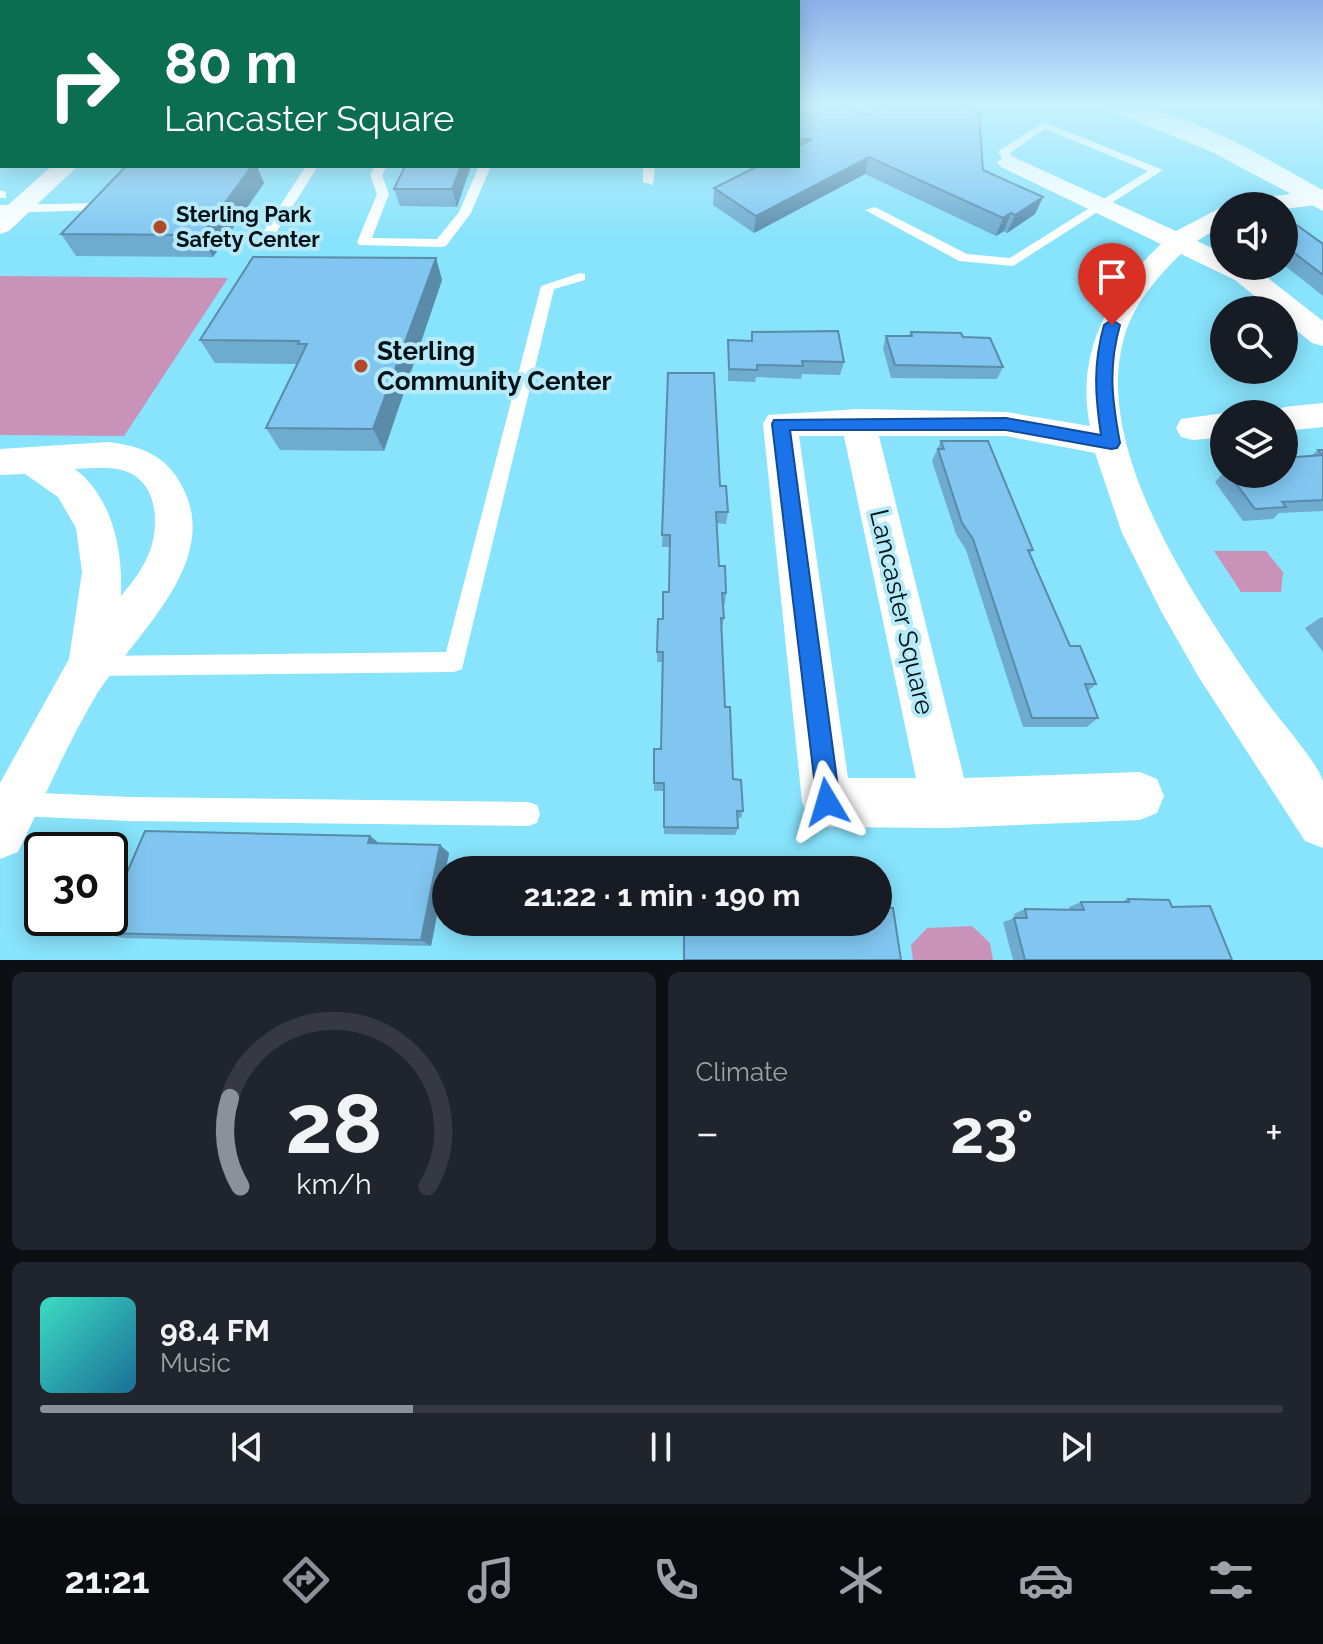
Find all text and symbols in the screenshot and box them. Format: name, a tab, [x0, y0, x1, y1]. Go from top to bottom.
text: 80 m	[164, 30, 298, 96]
icon: right	[32, 32, 136, 136]
text: Lancaster Square	[164, 97, 454, 139]
map controls	[1210, 192, 1298, 488]
button: sound	[1210, 192, 1298, 280]
place label: Sterling Park Safety Center	[176, 201, 320, 252]
marker: Sterling Park Safety Center	[151, 218, 169, 236]
pin	[1078, 243, 1146, 325]
icon: arrive	[1090, 255, 1134, 299]
button: search	[1210, 296, 1298, 384]
place label: Sterling Community Center	[377, 336, 612, 396]
marker: Sterling Community Center	[352, 357, 370, 375]
button: layers	[1210, 400, 1298, 488]
street label: Lancaster Square	[864, 506, 940, 718]
position arrow	[785, 760, 869, 844]
speed limit sign: 30	[24, 832, 128, 936]
text: 21:22 · 1 min · 190 m	[523, 878, 801, 913]
text: Climate	[696, 1057, 788, 1087]
text: 28	[285, 1075, 382, 1172]
text: 23°	[950, 1097, 1034, 1167]
text: −	[696, 1107, 719, 1158]
text: +	[1265, 1107, 1283, 1158]
text: km/h	[296, 1167, 371, 1201]
text: 98.4 FM	[160, 1313, 270, 1348]
text: Music	[160, 1348, 231, 1378]
icon: previous	[225, 1425, 269, 1469]
icon: pause	[639, 1425, 683, 1469]
icon: next	[1054, 1425, 1098, 1469]
icon: directions	[278, 1552, 334, 1608]
icon: music	[463, 1552, 519, 1608]
icon: phone	[648, 1552, 704, 1608]
icon: climate	[833, 1552, 889, 1608]
icon: car	[1018, 1552, 1074, 1608]
icon: filters	[1203, 1552, 1259, 1608]
text: 21:21	[64, 1559, 150, 1601]

